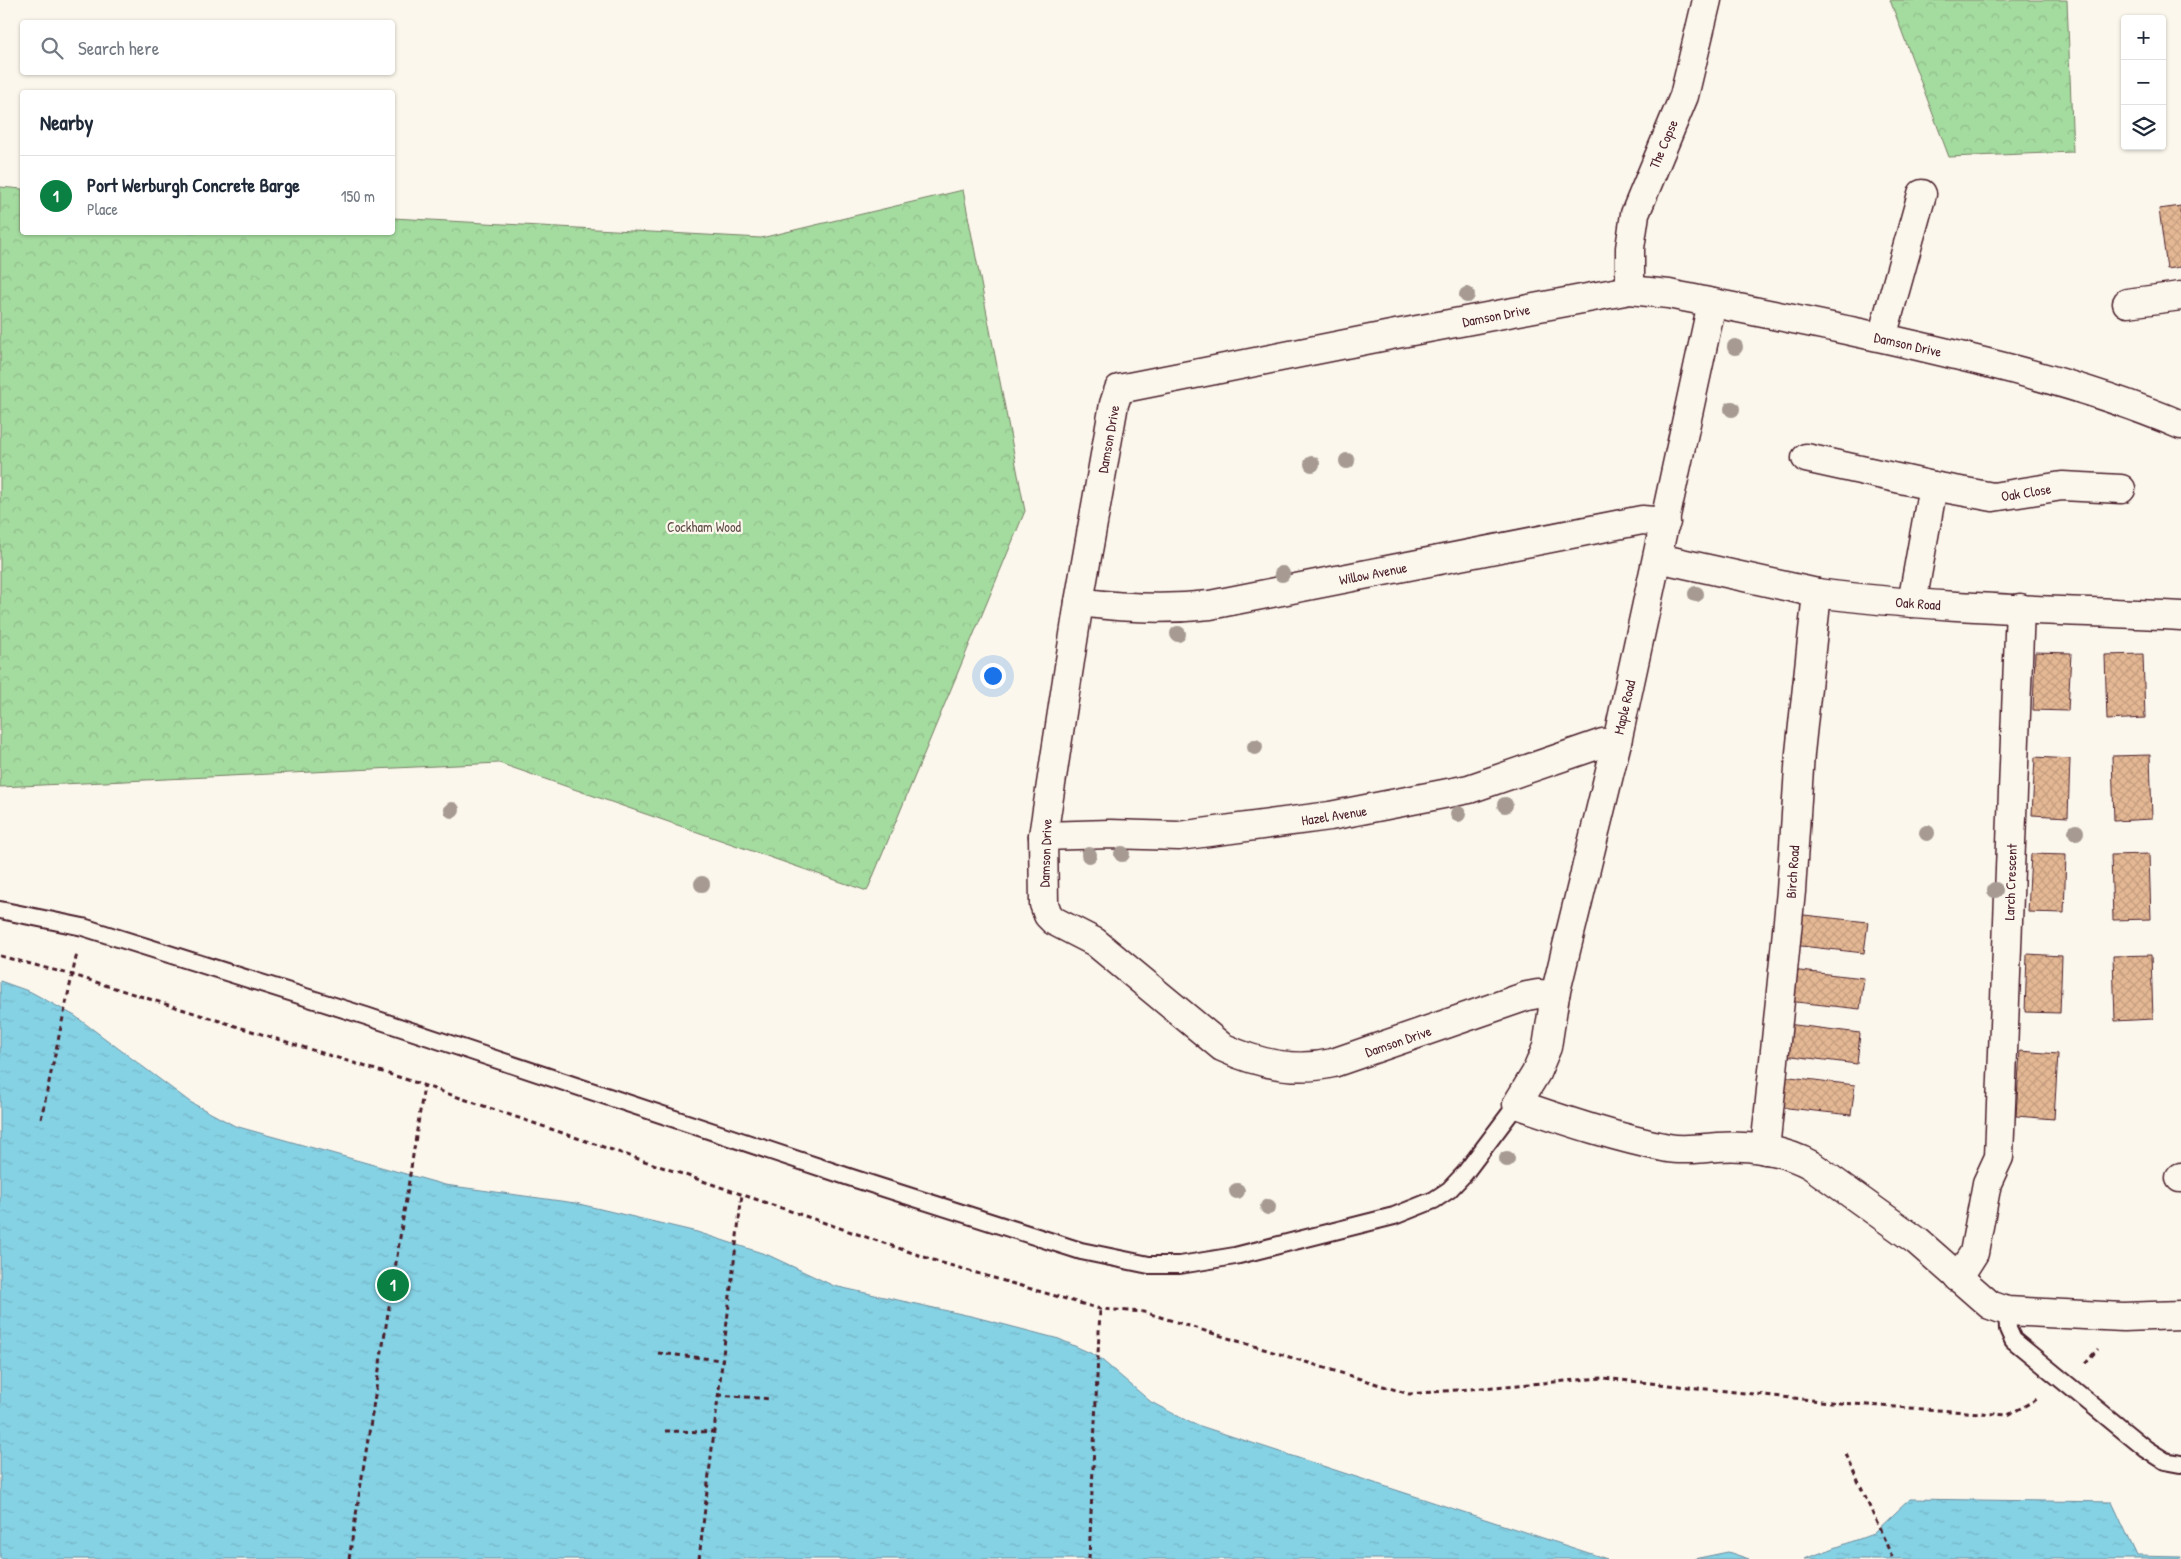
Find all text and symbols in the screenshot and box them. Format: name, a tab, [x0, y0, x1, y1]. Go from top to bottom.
map controls	[2121, 15, 2166, 150]
button: +	[2121, 15, 2166, 60]
search box	[20, 20, 395, 75]
icon: search	[38, 34, 66, 62]
text: Search here	[78, 35, 159, 61]
button: −	[2121, 60, 2166, 105]
button: layers	[2121, 105, 2166, 150]
text: Nearby	[40, 108, 93, 137]
street label: The Copse	[1644, 116, 1683, 172]
text: Port Werburgh Concrete Barge	[87, 172, 300, 198]
text: 1	[53, 185, 59, 207]
text: 150 m	[341, 185, 375, 207]
text: Place	[87, 198, 118, 220]
street label: Damson Drive	[1461, 299, 1532, 331]
street label: Damson Drive	[1872, 327, 1944, 361]
street label: Damson Drive	[1093, 403, 1123, 474]
street label: Oak Close	[2000, 479, 2053, 505]
park label: Cockham Wood	[667, 517, 742, 536]
street label: Willow Avenue	[1337, 557, 1409, 589]
street label: Oak Road	[1895, 592, 1942, 614]
your location	[980, 663, 1006, 689]
street label: Maple Road	[1609, 677, 1641, 736]
street label: Hazel Avenue	[1300, 800, 1369, 830]
street label: Damson Drive	[1034, 818, 1056, 888]
street label: Larch Crescent	[1999, 843, 2021, 921]
street label: Birch Road	[1781, 844, 1803, 899]
street label: Damson Drive	[1362, 1021, 1434, 1061]
pin: 1	[377, 1266, 409, 1304]

